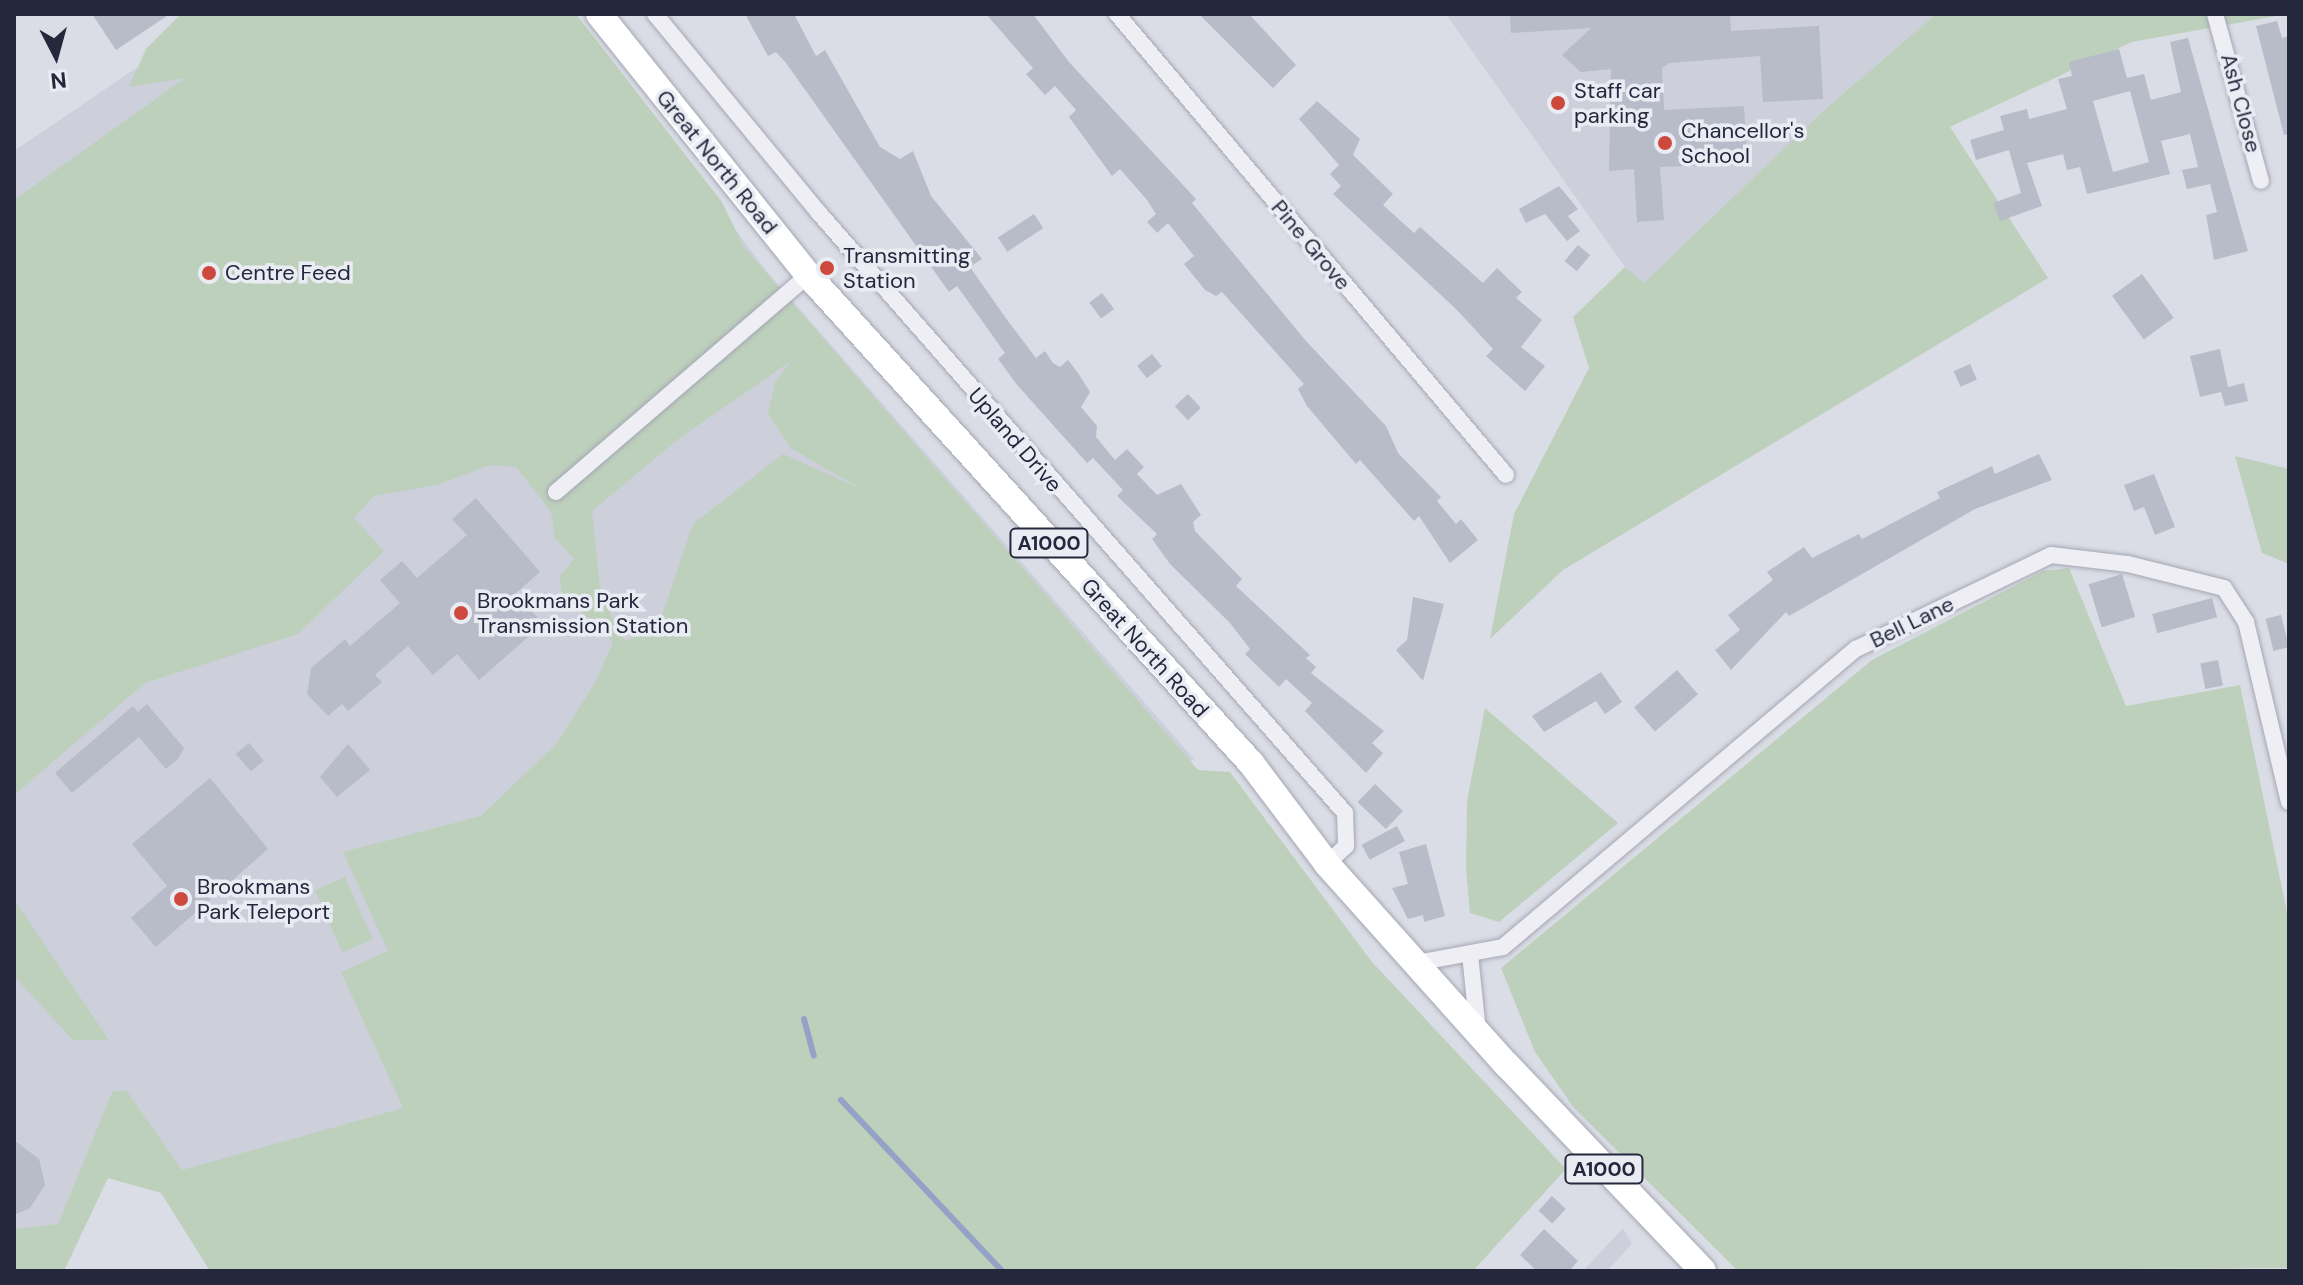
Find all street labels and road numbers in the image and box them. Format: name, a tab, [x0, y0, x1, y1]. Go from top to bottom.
street label: Ash Close	[2215, 51, 2267, 155]
street label: Great North Road	[651, 85, 783, 239]
street label: Pine Grove	[1266, 195, 1356, 295]
street label: Upland Drive	[963, 383, 1067, 497]
road number: A1000	[1009, 527, 1089, 559]
street label: Great North Road	[1076, 573, 1214, 723]
street label: Bell Lane	[1866, 590, 1958, 654]
road number: A1000	[1564, 1153, 1644, 1185]

